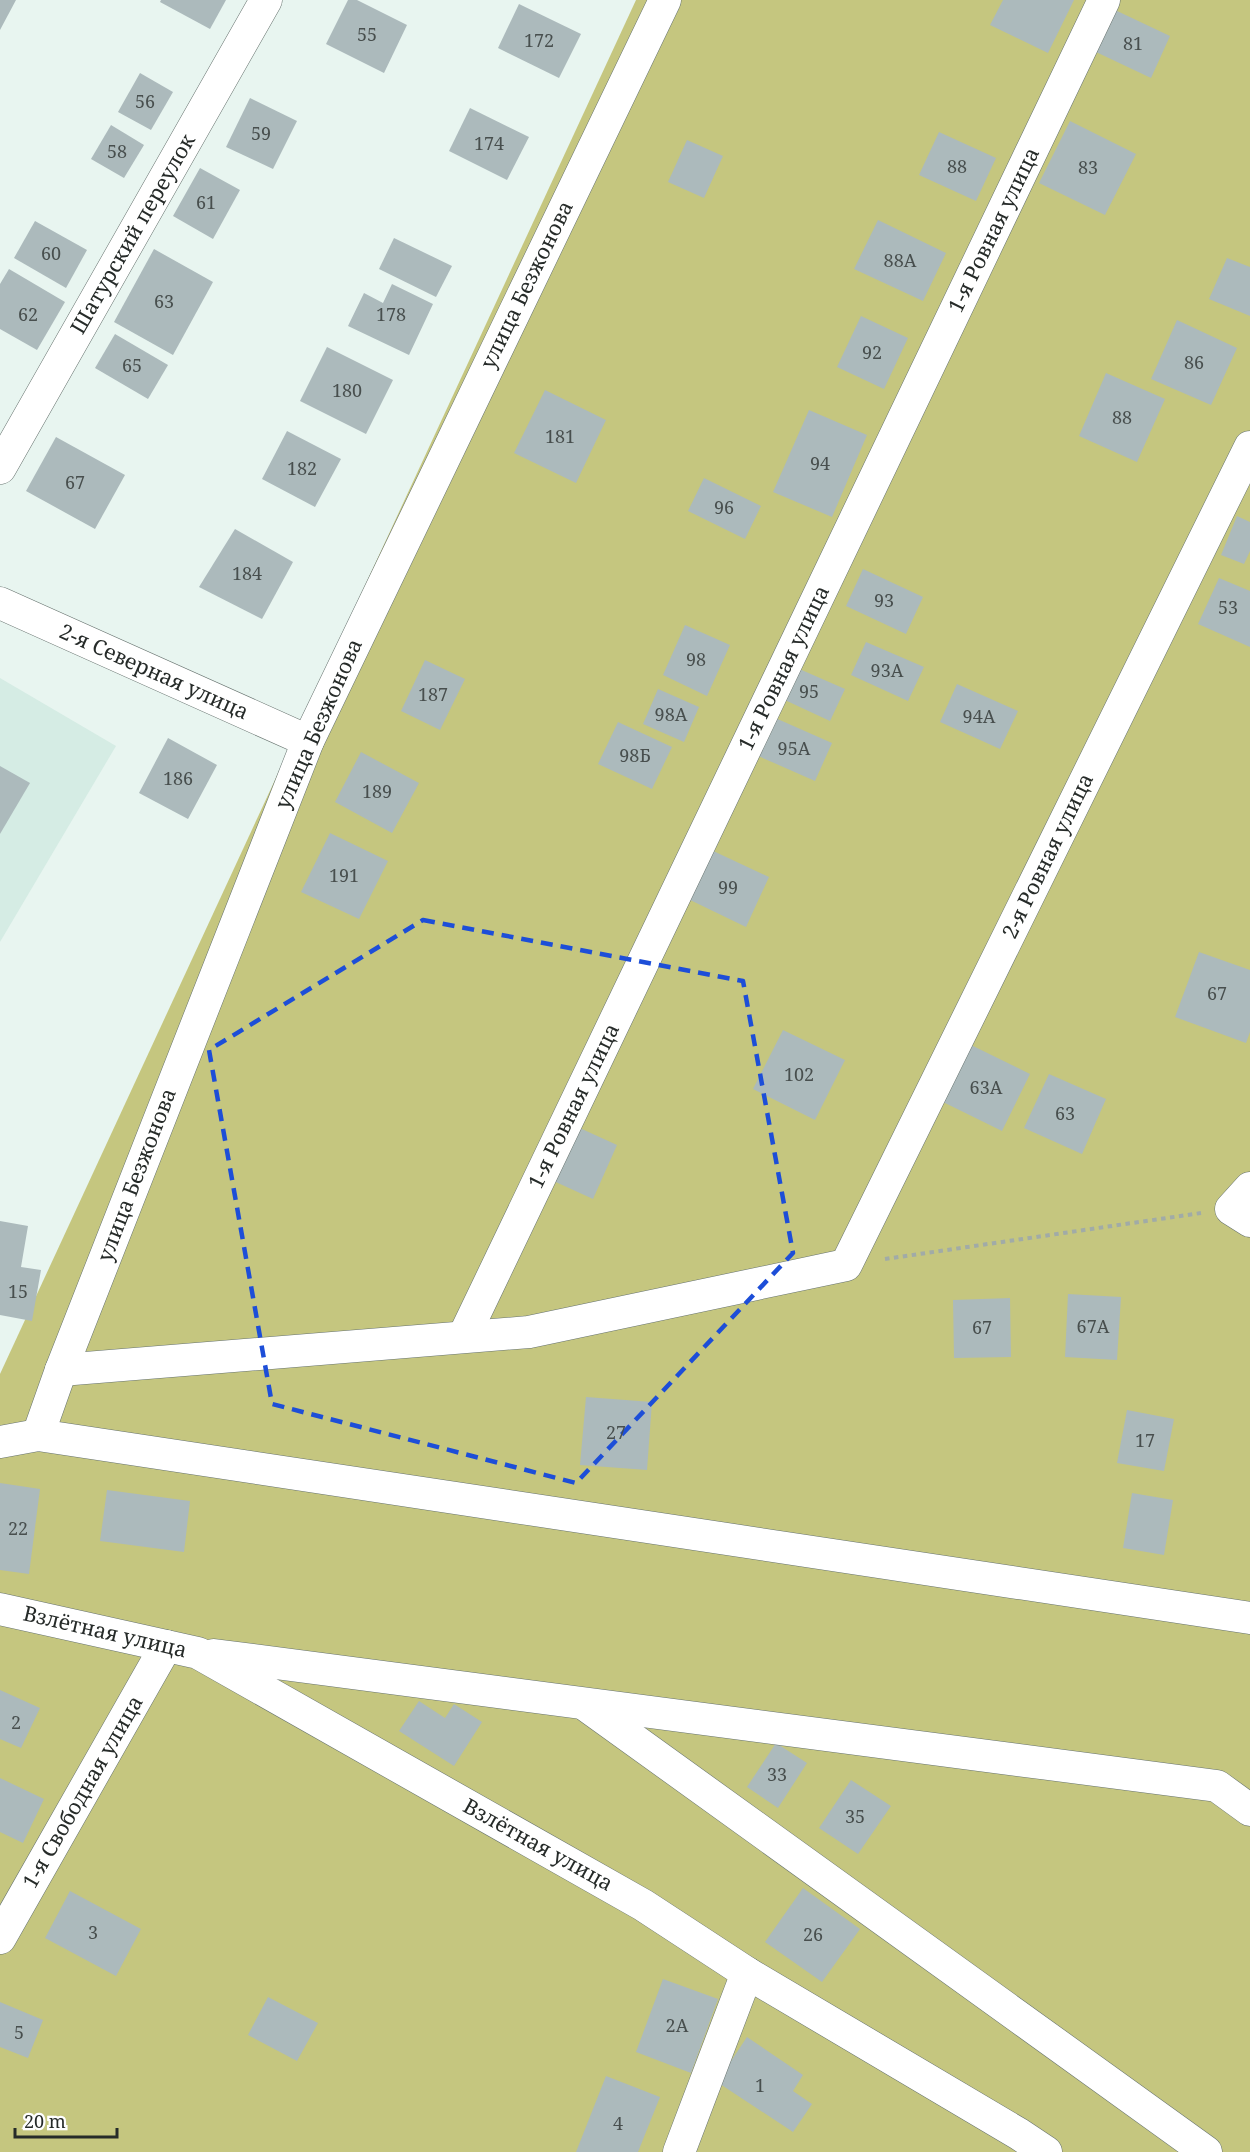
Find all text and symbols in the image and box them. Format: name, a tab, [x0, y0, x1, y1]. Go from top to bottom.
house number: 55	[357, 22, 377, 46]
house number: 172	[524, 28, 554, 52]
house number: 81	[1123, 31, 1143, 55]
house number: 56	[135, 89, 155, 113]
house number: 59	[251, 121, 271, 145]
street label: Шатурский переулок	[63, 128, 201, 339]
house number: 174	[474, 131, 504, 155]
house number: 58	[107, 139, 127, 163]
street label: 1-я Ровная улица	[941, 142, 1045, 317]
house number: 88	[947, 154, 967, 178]
house number: 83	[1078, 155, 1098, 179]
house number: 61	[196, 190, 216, 214]
street label: улица Безжонова	[473, 196, 579, 373]
house number: 60	[41, 241, 61, 265]
house number: 88А	[884, 248, 917, 272]
house number: 63	[154, 289, 174, 313]
house number: 62	[18, 302, 38, 326]
house number: 178	[376, 302, 406, 326]
house number: 92	[862, 340, 882, 364]
house number: 86	[1184, 350, 1204, 374]
house number: 65	[122, 353, 142, 377]
house number: 180	[332, 378, 362, 402]
house number: 88	[1112, 405, 1132, 429]
house number: 181	[545, 424, 575, 448]
house number: 94	[810, 451, 830, 475]
house number: 182	[287, 456, 317, 480]
house number: 67	[65, 470, 85, 494]
house number: 96	[714, 495, 734, 519]
house number: 184	[232, 561, 262, 585]
street label: 1-я Ровная улица	[731, 580, 835, 755]
house number: 93	[874, 588, 894, 612]
house number: 53	[1218, 595, 1238, 619]
street label: 2-я Северная улица	[55, 617, 253, 725]
street label: улица Безжонова	[268, 634, 368, 813]
house number: 98	[686, 647, 706, 671]
house number: 93А	[871, 658, 904, 682]
house number: 95	[799, 679, 819, 703]
house number: 187	[418, 682, 448, 706]
house number: 98А	[655, 702, 688, 726]
house number: 94А	[963, 704, 996, 728]
house number: 95А	[778, 736, 811, 760]
house number: 98Б	[619, 743, 651, 767]
house number: 186	[163, 766, 193, 790]
street label: 2-я Ровная улица	[995, 768, 1099, 943]
house number: 189	[362, 779, 392, 803]
house number: 191	[329, 863, 359, 887]
house number: 99	[718, 875, 738, 899]
house number: 67	[1207, 981, 1227, 1005]
street label: 1-я Ровная улица	[521, 1018, 625, 1193]
house number: 102	[784, 1062, 814, 1086]
house number: 63А	[970, 1075, 1003, 1099]
street label: улица Безжонова	[90, 1084, 182, 1265]
house number: 63	[1055, 1101, 1075, 1125]
house number: 15	[8, 1279, 28, 1303]
house number: 67А	[1077, 1314, 1110, 1338]
house number: 67	[972, 1315, 992, 1339]
house number: 27	[606, 1420, 626, 1444]
house number: 17	[1135, 1428, 1155, 1452]
house number: 22	[8, 1516, 28, 1540]
street label: Взлётная улица	[21, 1599, 190, 1663]
street label: 1-я Свободная улица	[16, 1690, 149, 1893]
house number: 2	[11, 1710, 21, 1734]
house number: 33	[767, 1762, 787, 1786]
street label: Взлётная улица	[459, 1791, 618, 1897]
house number: 35	[845, 1804, 865, 1828]
house number: 3	[88, 1920, 98, 1944]
house number: 26	[803, 1922, 823, 1946]
house number: 2А	[666, 2013, 689, 2037]
house number: 5	[14, 2020, 24, 2044]
house number: 1	[755, 2073, 765, 2097]
scale bar	[15, 2101, 117, 2139]
text: 20 m	[24, 2109, 66, 2133]
house number: 4	[613, 2111, 623, 2135]

